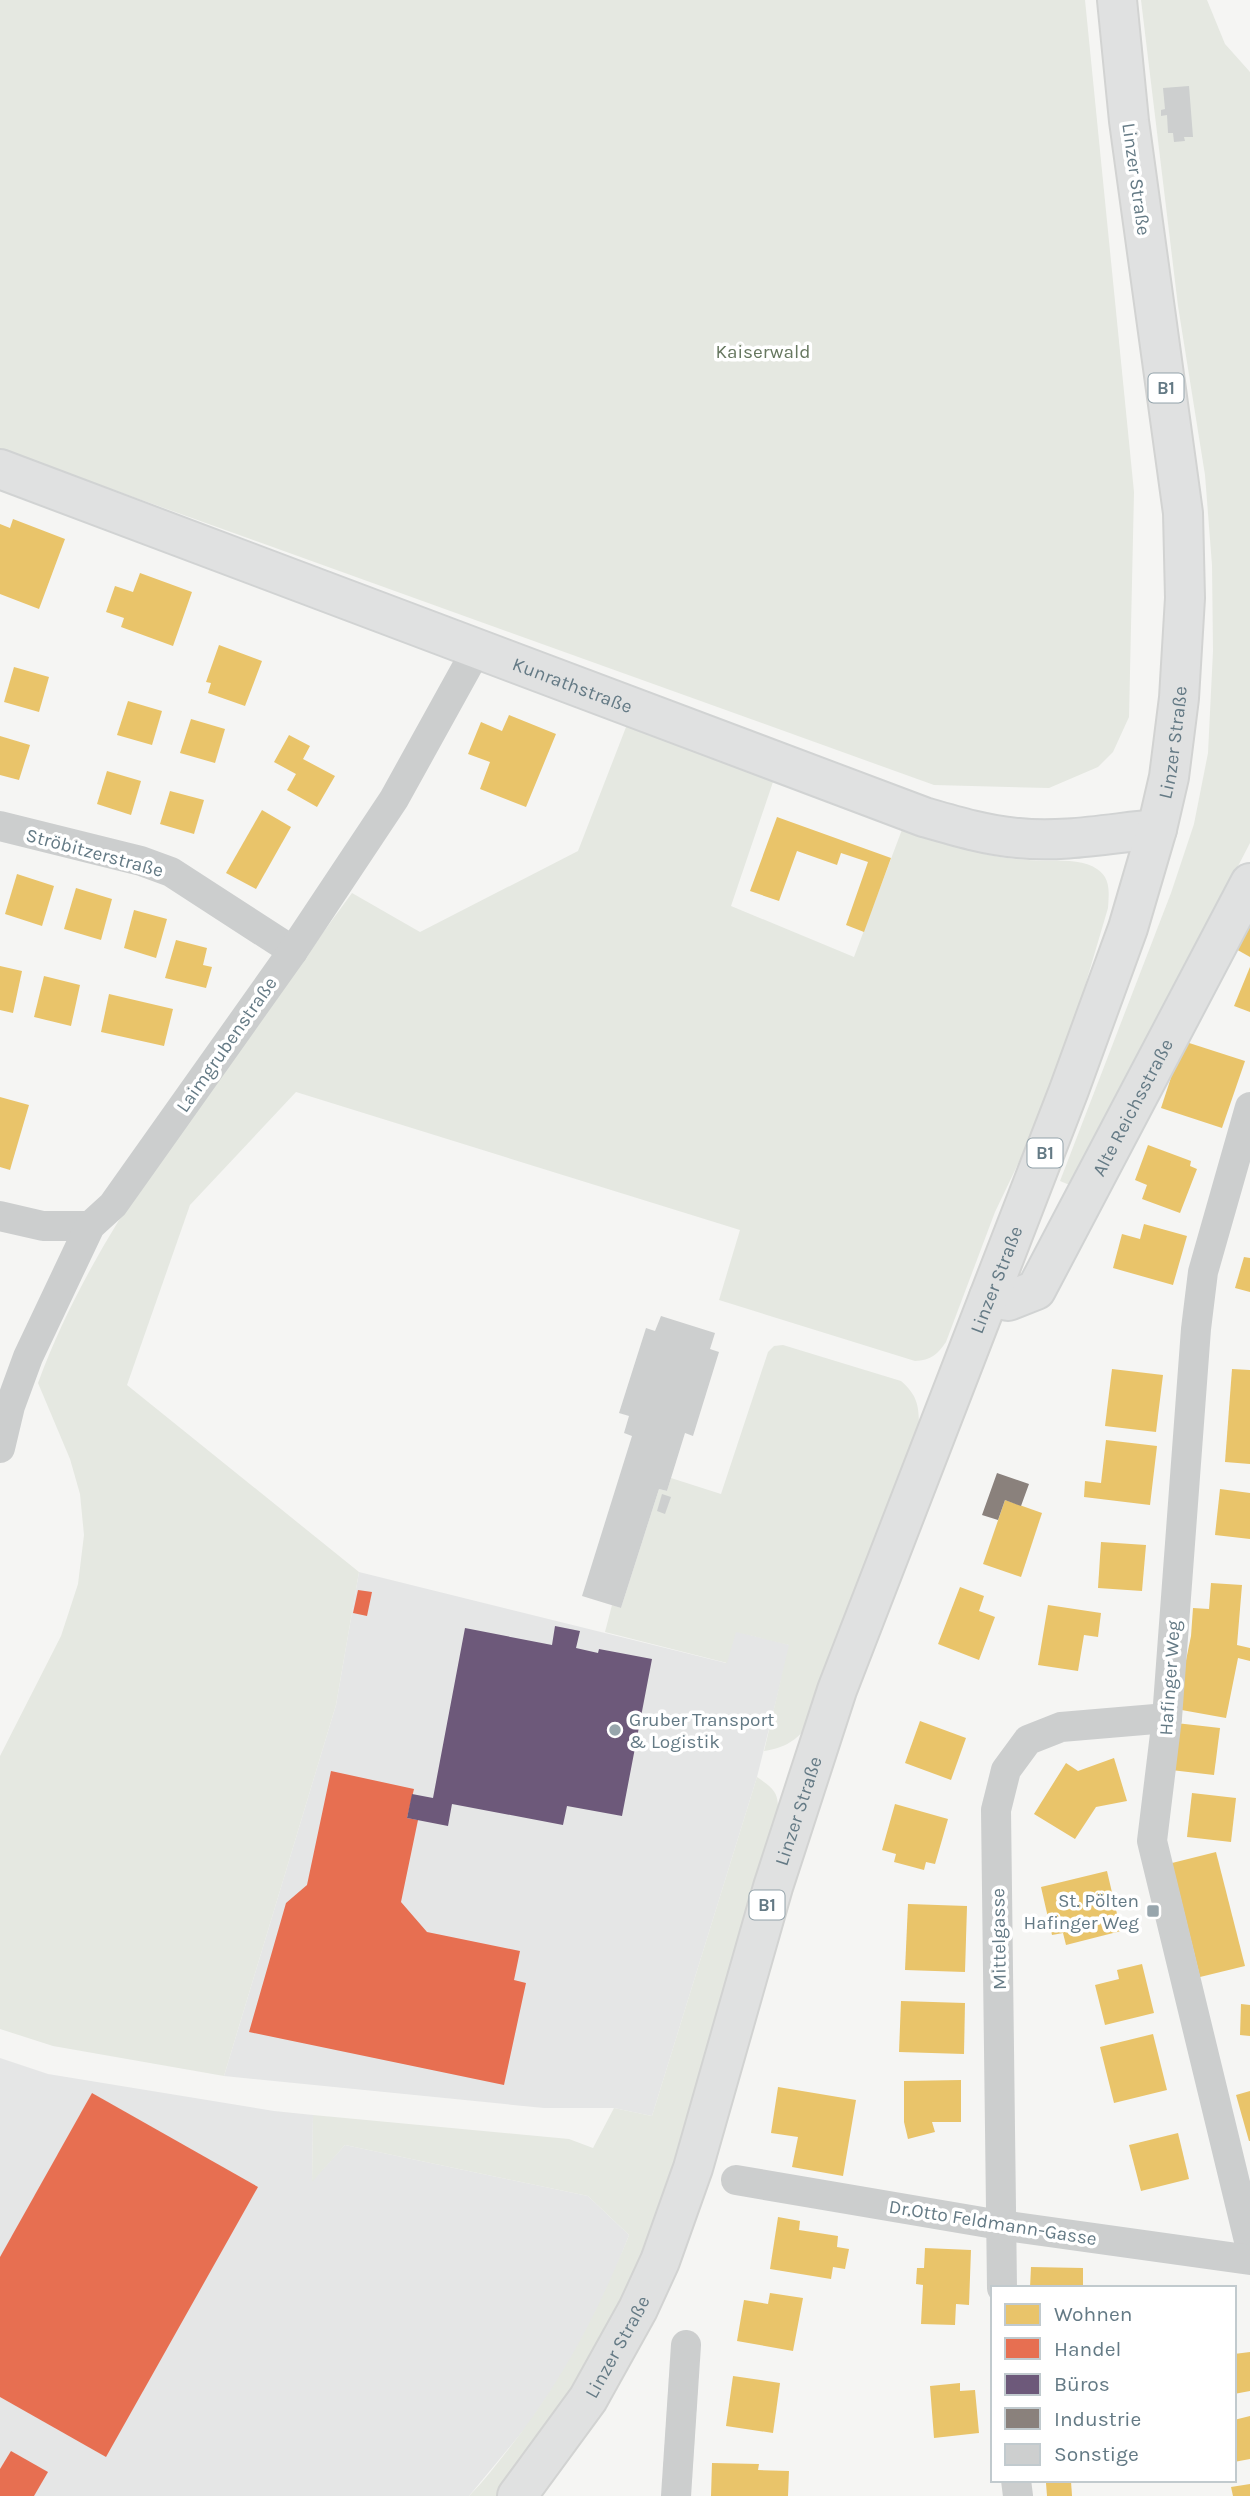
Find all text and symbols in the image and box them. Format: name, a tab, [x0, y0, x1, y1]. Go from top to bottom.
street label: Linzer Straße	[1117, 121, 1155, 237]
park label: Kaiserwald	[715, 341, 811, 363]
road number: B1	[1148, 374, 1184, 402]
street label: Kunrathstraße	[509, 653, 635, 718]
street label: Linzer Straße	[1154, 685, 1192, 801]
street label: Ströbitzerstraße	[24, 824, 166, 882]
street label: Laimgrubenstraße	[172, 973, 282, 1117]
street label: Alte Reichsstraße	[1088, 1035, 1178, 1180]
road number: B1	[1028, 1138, 1062, 1168]
street label: Linzer Straße	[966, 1223, 1027, 1337]
street label: Hafinger Weg	[1155, 1619, 1185, 1736]
place label: Gruber Transport & Logistik	[629, 1709, 774, 1753]
marker: Gruber Transport & Logistik	[607, 1722, 623, 1738]
street label: Linzer Straße	[771, 1754, 827, 1868]
street label: Mittelgasse	[987, 1888, 1011, 1990]
place label: St. Pölten Hafinger Weg	[1023, 1890, 1139, 1934]
road number: B1	[750, 1891, 784, 1920]
marker: St. Pölten Hafinger Weg	[1145, 1903, 1161, 1919]
street label: Dr.Otto Feldmann-Gasse	[887, 2196, 1098, 2250]
legend	[991, 2286, 1236, 2482]
street label: Linzer Straße	[581, 2292, 655, 2402]
text: Wohnen	[1054, 2302, 1132, 2326]
text: Handel	[1054, 2337, 1121, 2361]
text: Büros	[1054, 2372, 1110, 2396]
text: Industrie	[1054, 2407, 1141, 2431]
text: Sonstige	[1054, 2442, 1139, 2466]

